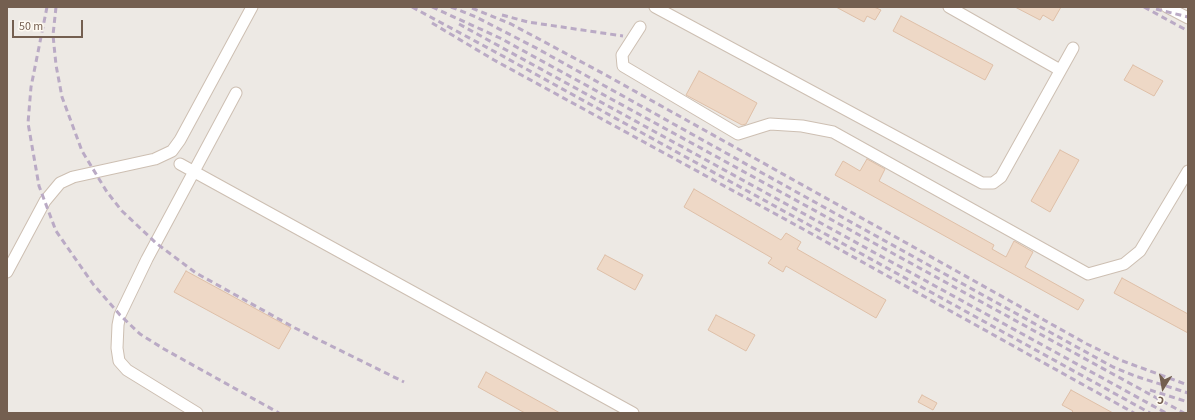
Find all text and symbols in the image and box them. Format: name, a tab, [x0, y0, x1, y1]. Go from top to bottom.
scale bar	[14, 12, 85, 38]
text: 50 m	[19, 18, 43, 35]
north arrow	[1143, 368, 1183, 408]
text: С	[1156, 392, 1165, 408]

